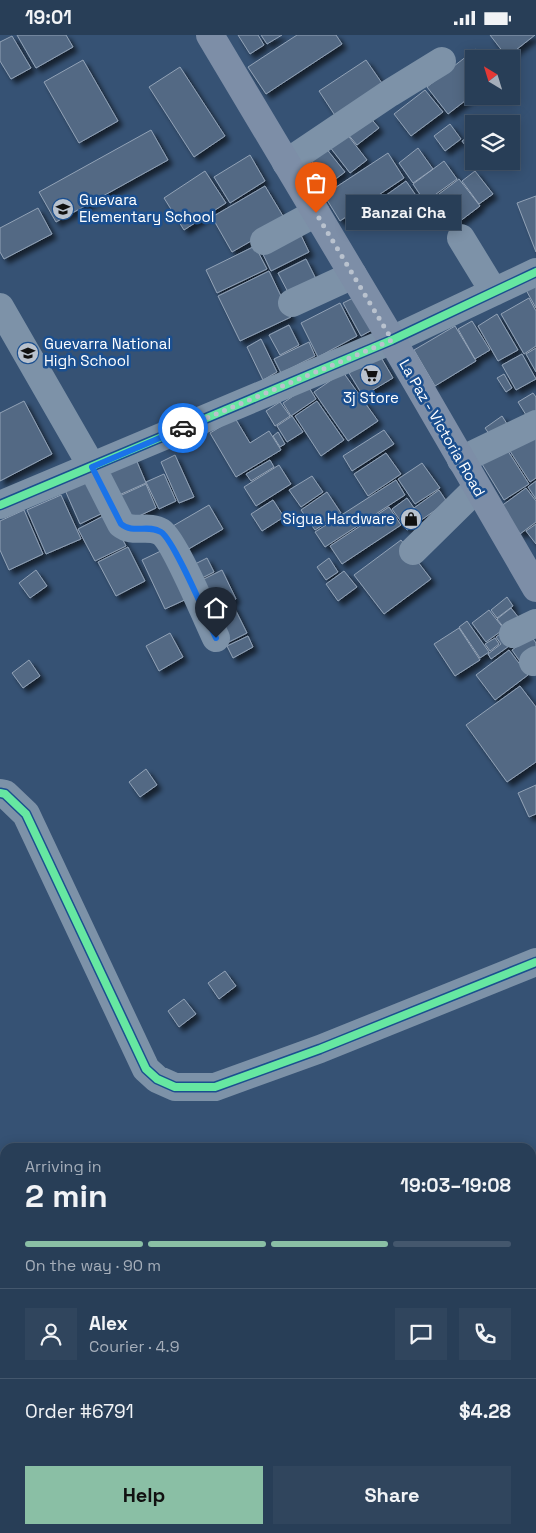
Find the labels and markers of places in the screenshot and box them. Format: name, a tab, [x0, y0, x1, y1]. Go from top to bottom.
pin	[295, 162, 337, 213]
place label: Guevara Elementary School	[79, 190, 215, 226]
callout: Banzai Cha	[346, 195, 461, 231]
school or university icon: Guevara Elementary School	[51, 197, 75, 221]
place label: Guevarra National High School	[44, 334, 171, 370]
school or university icon: Guevarra National High School	[16, 341, 40, 365]
supermarket icon: 3j Store	[359, 363, 383, 387]
place label: 3j Store	[343, 388, 399, 407]
shop icon: Sigua Hardware	[399, 507, 423, 531]
place label: Sigua Hardware	[283, 509, 395, 528]
pin	[195, 587, 237, 638]

